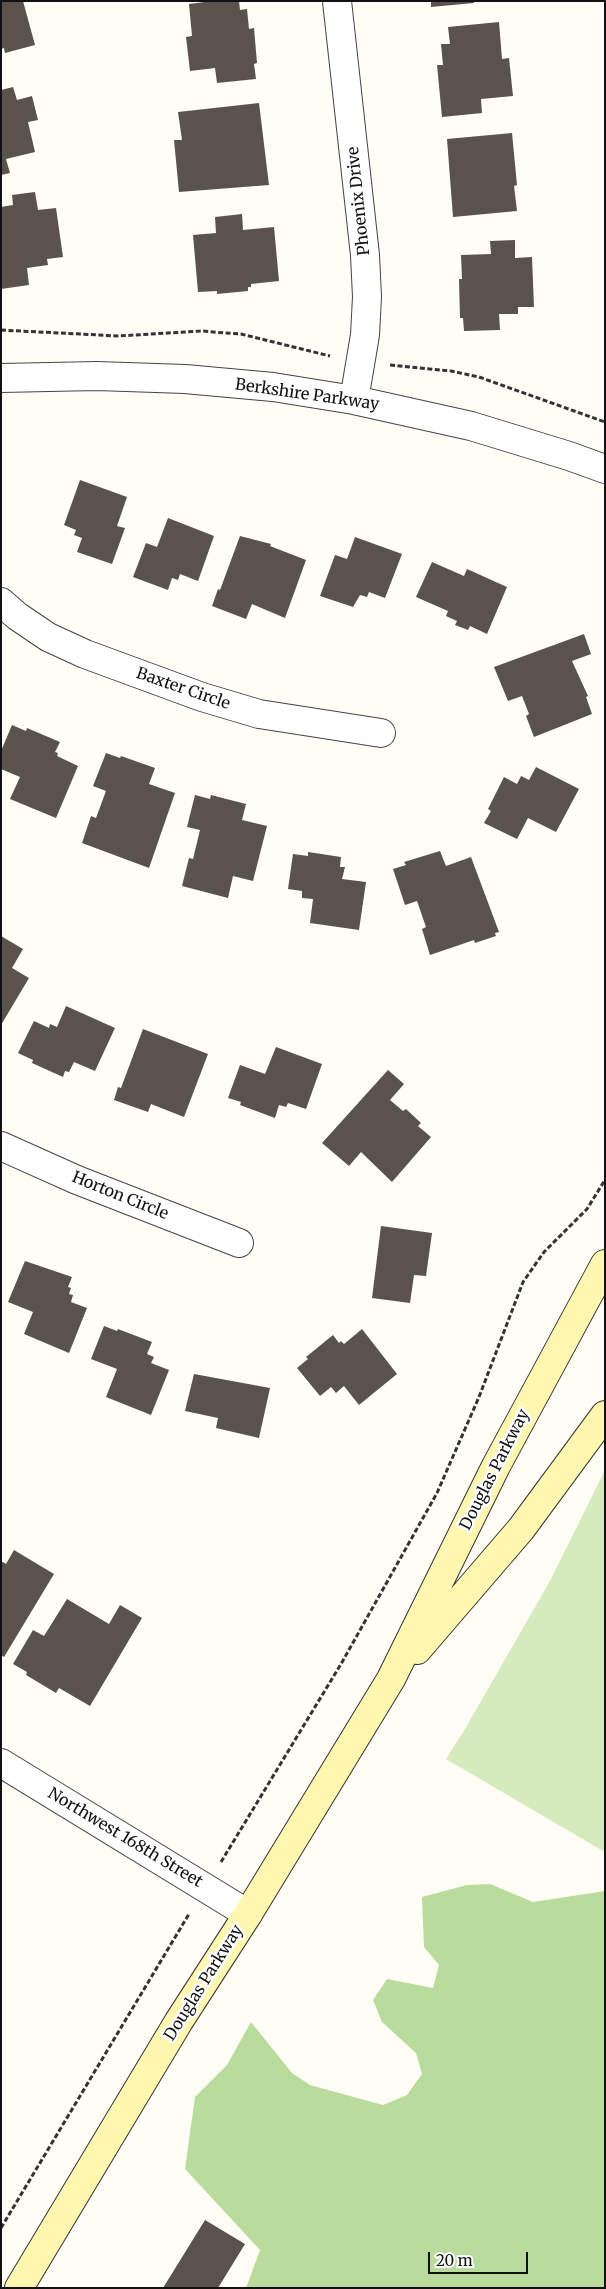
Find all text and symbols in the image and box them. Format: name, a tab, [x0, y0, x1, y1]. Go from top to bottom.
street label: Phoenix Drive	[344, 146, 374, 256]
street label: Berkshire Parkway	[234, 375, 380, 415]
street label: Baxter Circle	[133, 664, 233, 714]
street label: Horton Circle	[69, 1168, 171, 1224]
street label: Douglas Parkway	[456, 1406, 534, 1534]
street label: Northwest 168th Street	[44, 1784, 206, 1892]
street label: Douglas Parkway	[161, 1922, 247, 2044]
scale bar	[431, 2242, 531, 2274]
text: 20 m	[436, 2251, 473, 2270]

